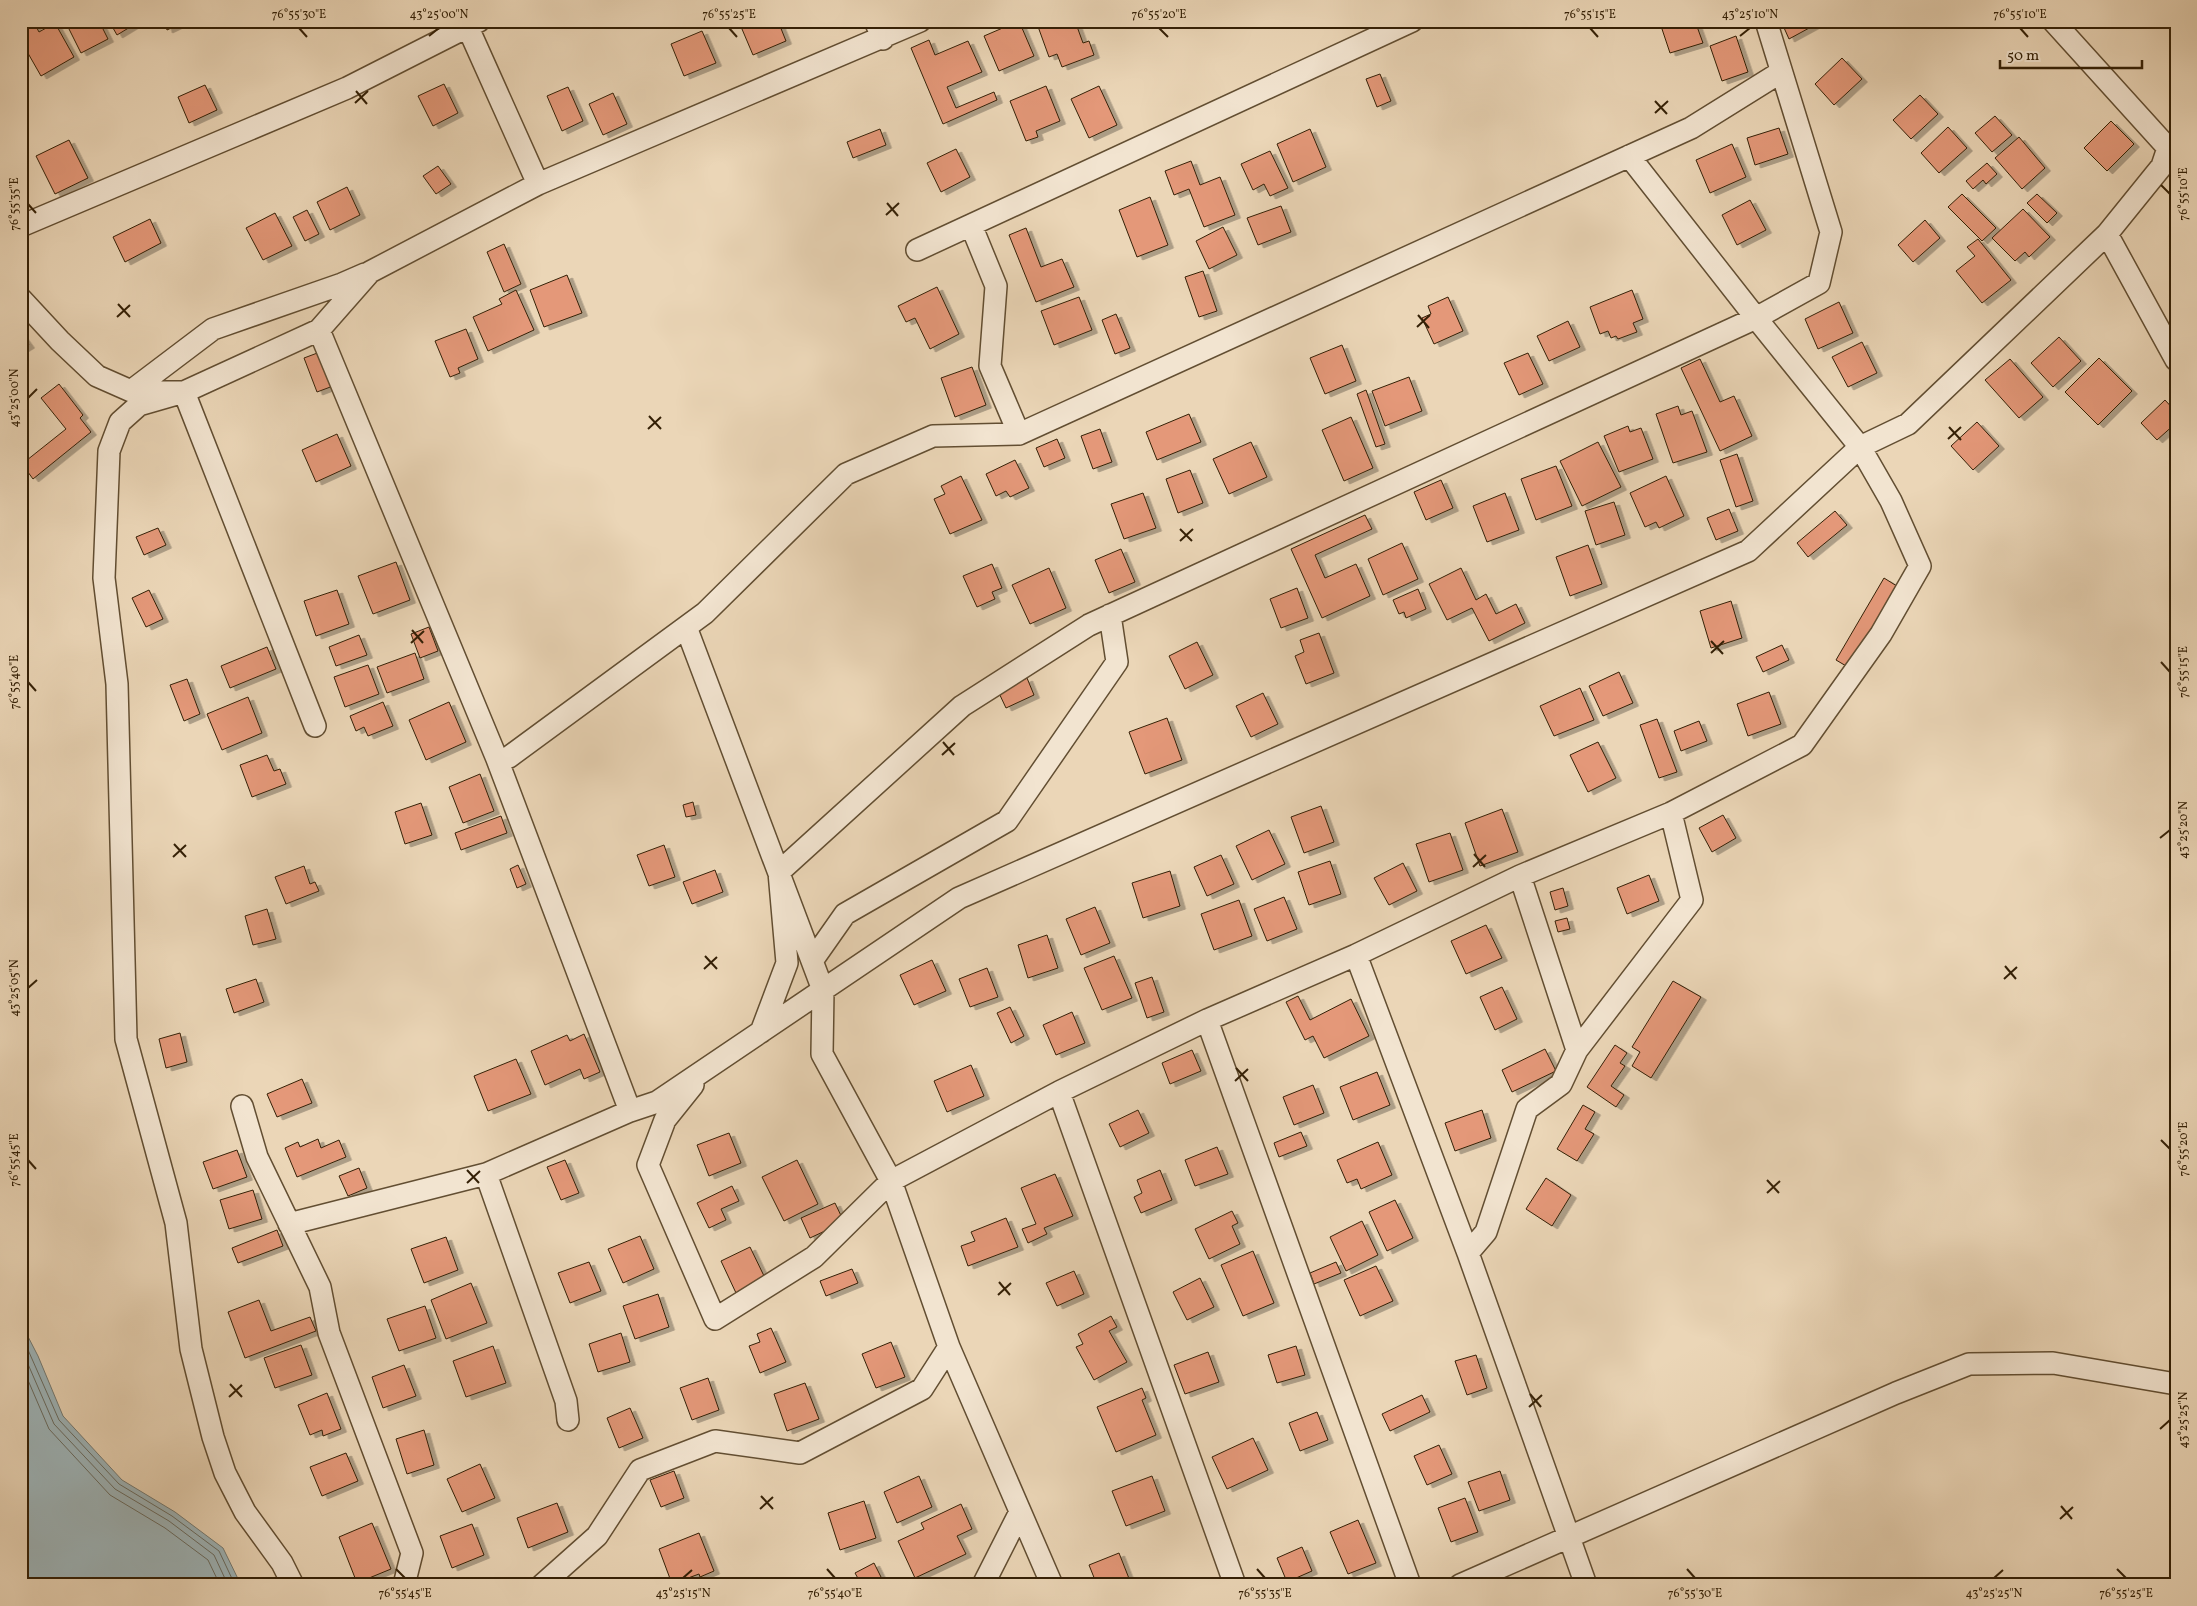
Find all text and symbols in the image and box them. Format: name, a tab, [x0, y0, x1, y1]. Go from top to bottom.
text: 76°55'30"E	[272, 7, 326, 23]
text: 43°25'00"N	[409, 7, 469, 23]
text: 76°55'25"E	[702, 7, 756, 23]
text: 76°55'20"E	[1132, 7, 1186, 23]
text: 76°55'15"E	[1564, 7, 1616, 23]
text: 43°25'10"N	[1722, 7, 1778, 23]
text: 76°55'10"E	[1993, 7, 2047, 23]
scale bar	[2000, 38, 2142, 70]
text: 50 m	[2007, 46, 2039, 67]
text: 76°55'10"E	[2176, 167, 2192, 221]
text: 76°55'35"E	[7, 177, 23, 231]
text: 43°25'00"N	[7, 368, 23, 428]
text: 76°55'15"E	[2176, 646, 2192, 698]
text: 76°55'40"E	[7, 655, 23, 709]
text: 43°25'20"N	[2176, 801, 2192, 859]
text: 43°25'05"N	[7, 959, 23, 1017]
text: 76°55'20"E	[2176, 1122, 2192, 1176]
text: 76°55'45"E	[7, 1133, 23, 1187]
text: 43°25'25"N	[2176, 1391, 2192, 1448]
text: 76°55'45"E	[378, 1586, 432, 1602]
text: 43°25'15"N	[655, 1586, 711, 1602]
text: 76°55'40"E	[808, 1586, 862, 1602]
text: 76°55'35"E	[1238, 1586, 1292, 1602]
text: 76°55'30"E	[1668, 1586, 1722, 1602]
text: 43°25'25"N	[1966, 1586, 2023, 1602]
text: 76°55'25"E	[2099, 1586, 2153, 1602]

